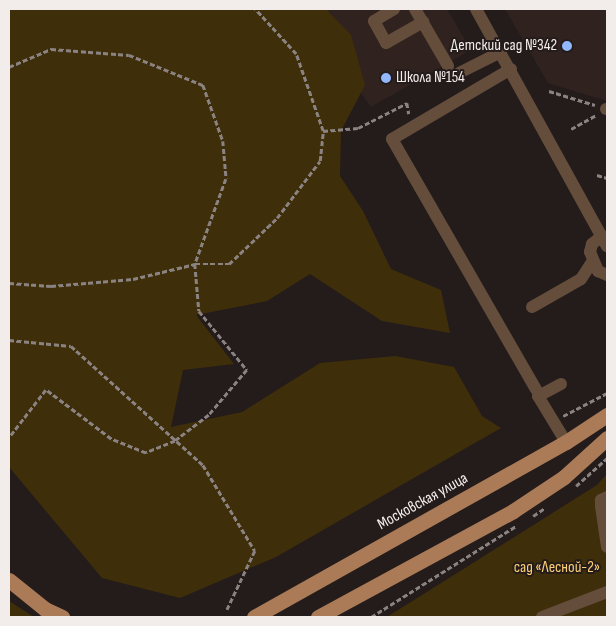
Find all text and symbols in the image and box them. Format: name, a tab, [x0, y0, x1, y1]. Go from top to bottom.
place label: Детский сад №342	[451, 36, 557, 56]
marker: Детский сад №342	[561, 40, 573, 52]
place label: Школа №154	[396, 68, 465, 88]
marker: Школа №154	[380, 72, 392, 84]
street label: Московская улица	[374, 469, 472, 535]
park label: сад «Лесной-2»	[514, 558, 600, 578]

